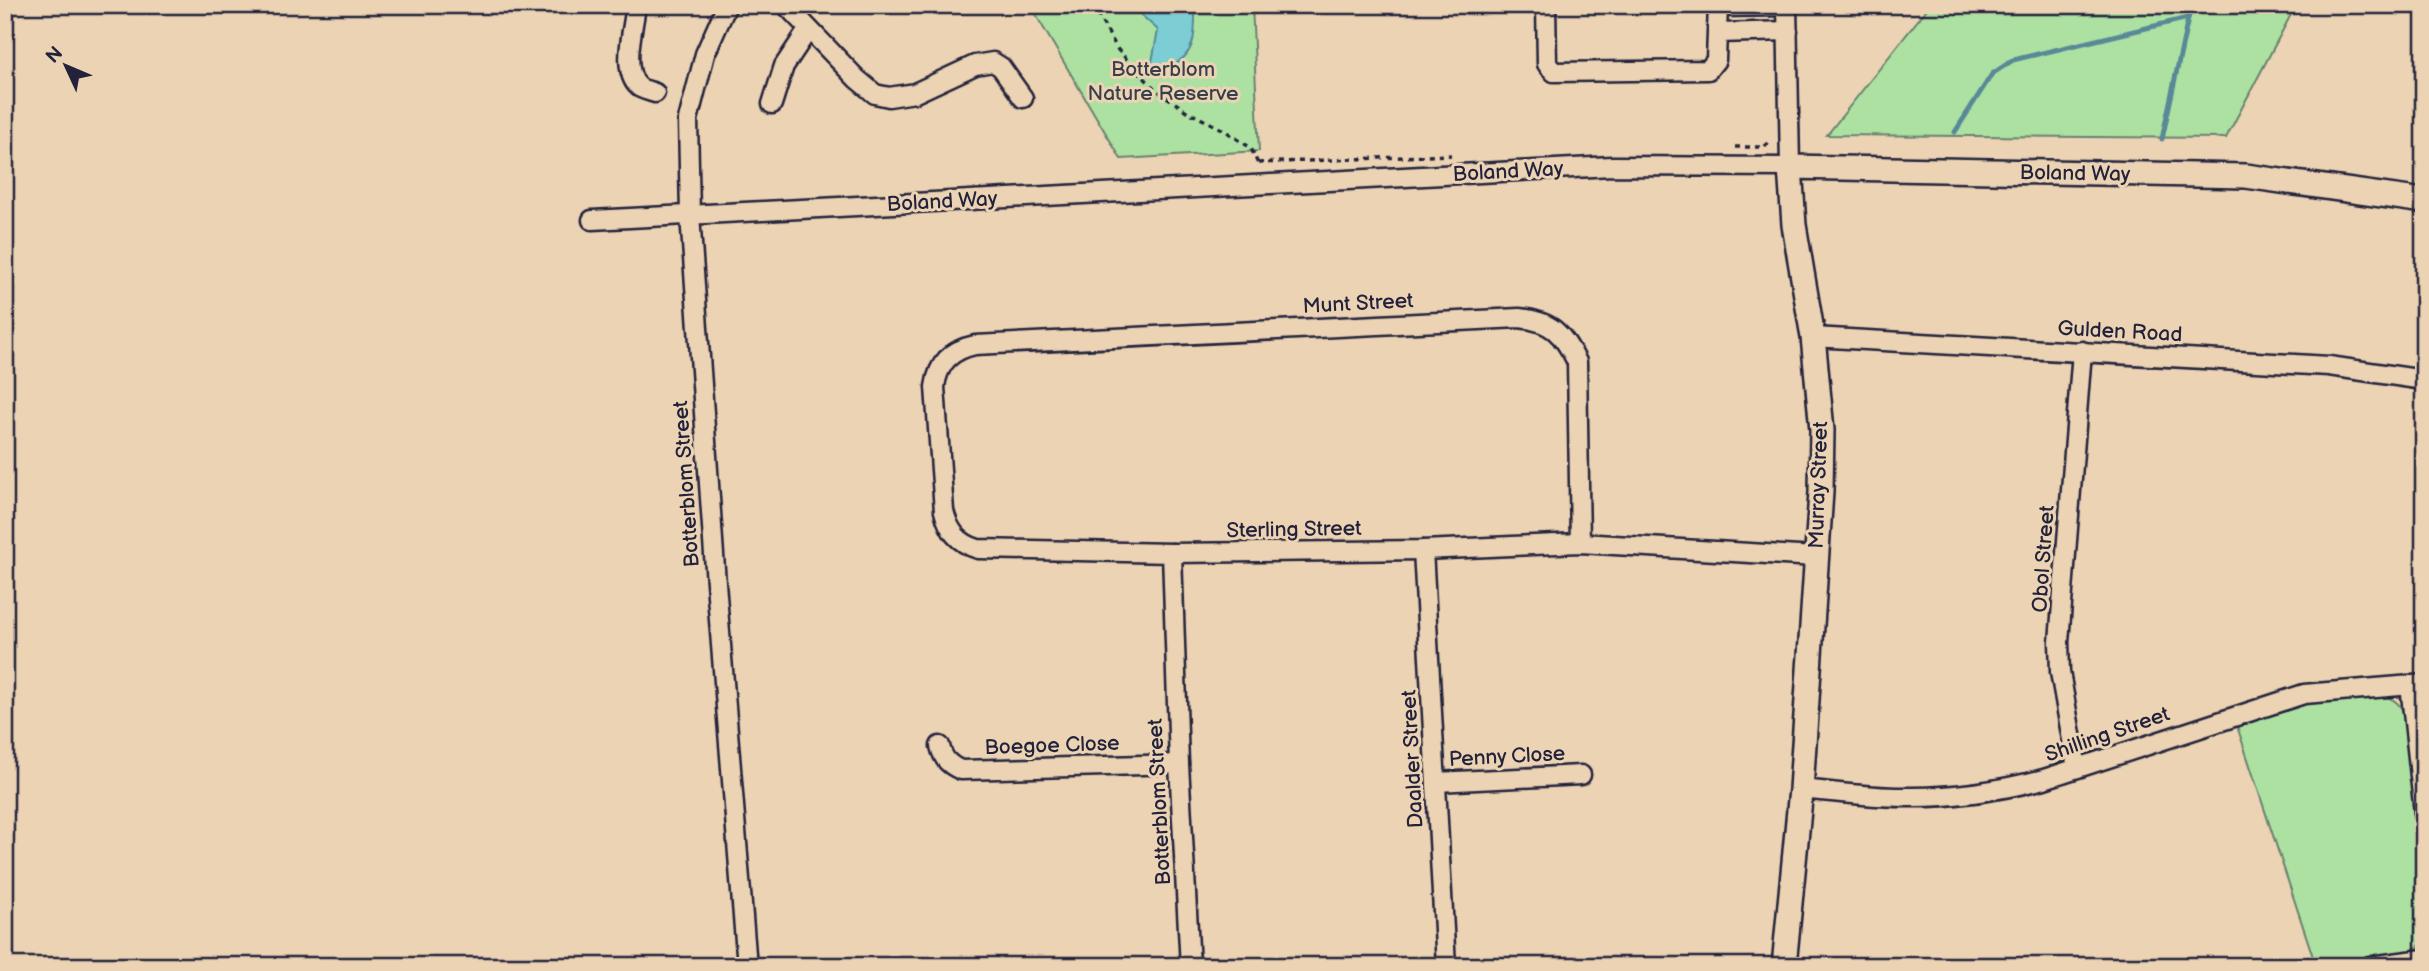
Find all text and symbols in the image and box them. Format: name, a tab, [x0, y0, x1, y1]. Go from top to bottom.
north arrow	[32, 32, 102, 102]
text: N	[42, 42, 68, 68]
park label: Botterblom Nature Reserve	[1087, 57, 1239, 106]
street label: Boland Way	[1452, 156, 1564, 187]
street label: Boland Way	[2019, 160, 2131, 187]
street label: Boland Way	[886, 186, 998, 217]
street label: Munt Street	[1302, 288, 1415, 319]
street label: Gulden Road	[2057, 316, 2183, 347]
street label: Botterblom Street	[668, 399, 705, 568]
street label: Murray Street	[1804, 420, 1833, 549]
street label: Obol Street	[2027, 504, 2060, 613]
street label: Sterling Street	[1226, 516, 1362, 543]
street label: Daalder Street	[1396, 689, 1429, 829]
street label: Shilling Street	[2041, 701, 2173, 768]
street label: Botterblom Street	[1143, 717, 1176, 886]
street label: Boegoe Close	[984, 731, 1120, 760]
street label: Penny Close	[1448, 741, 1566, 772]

